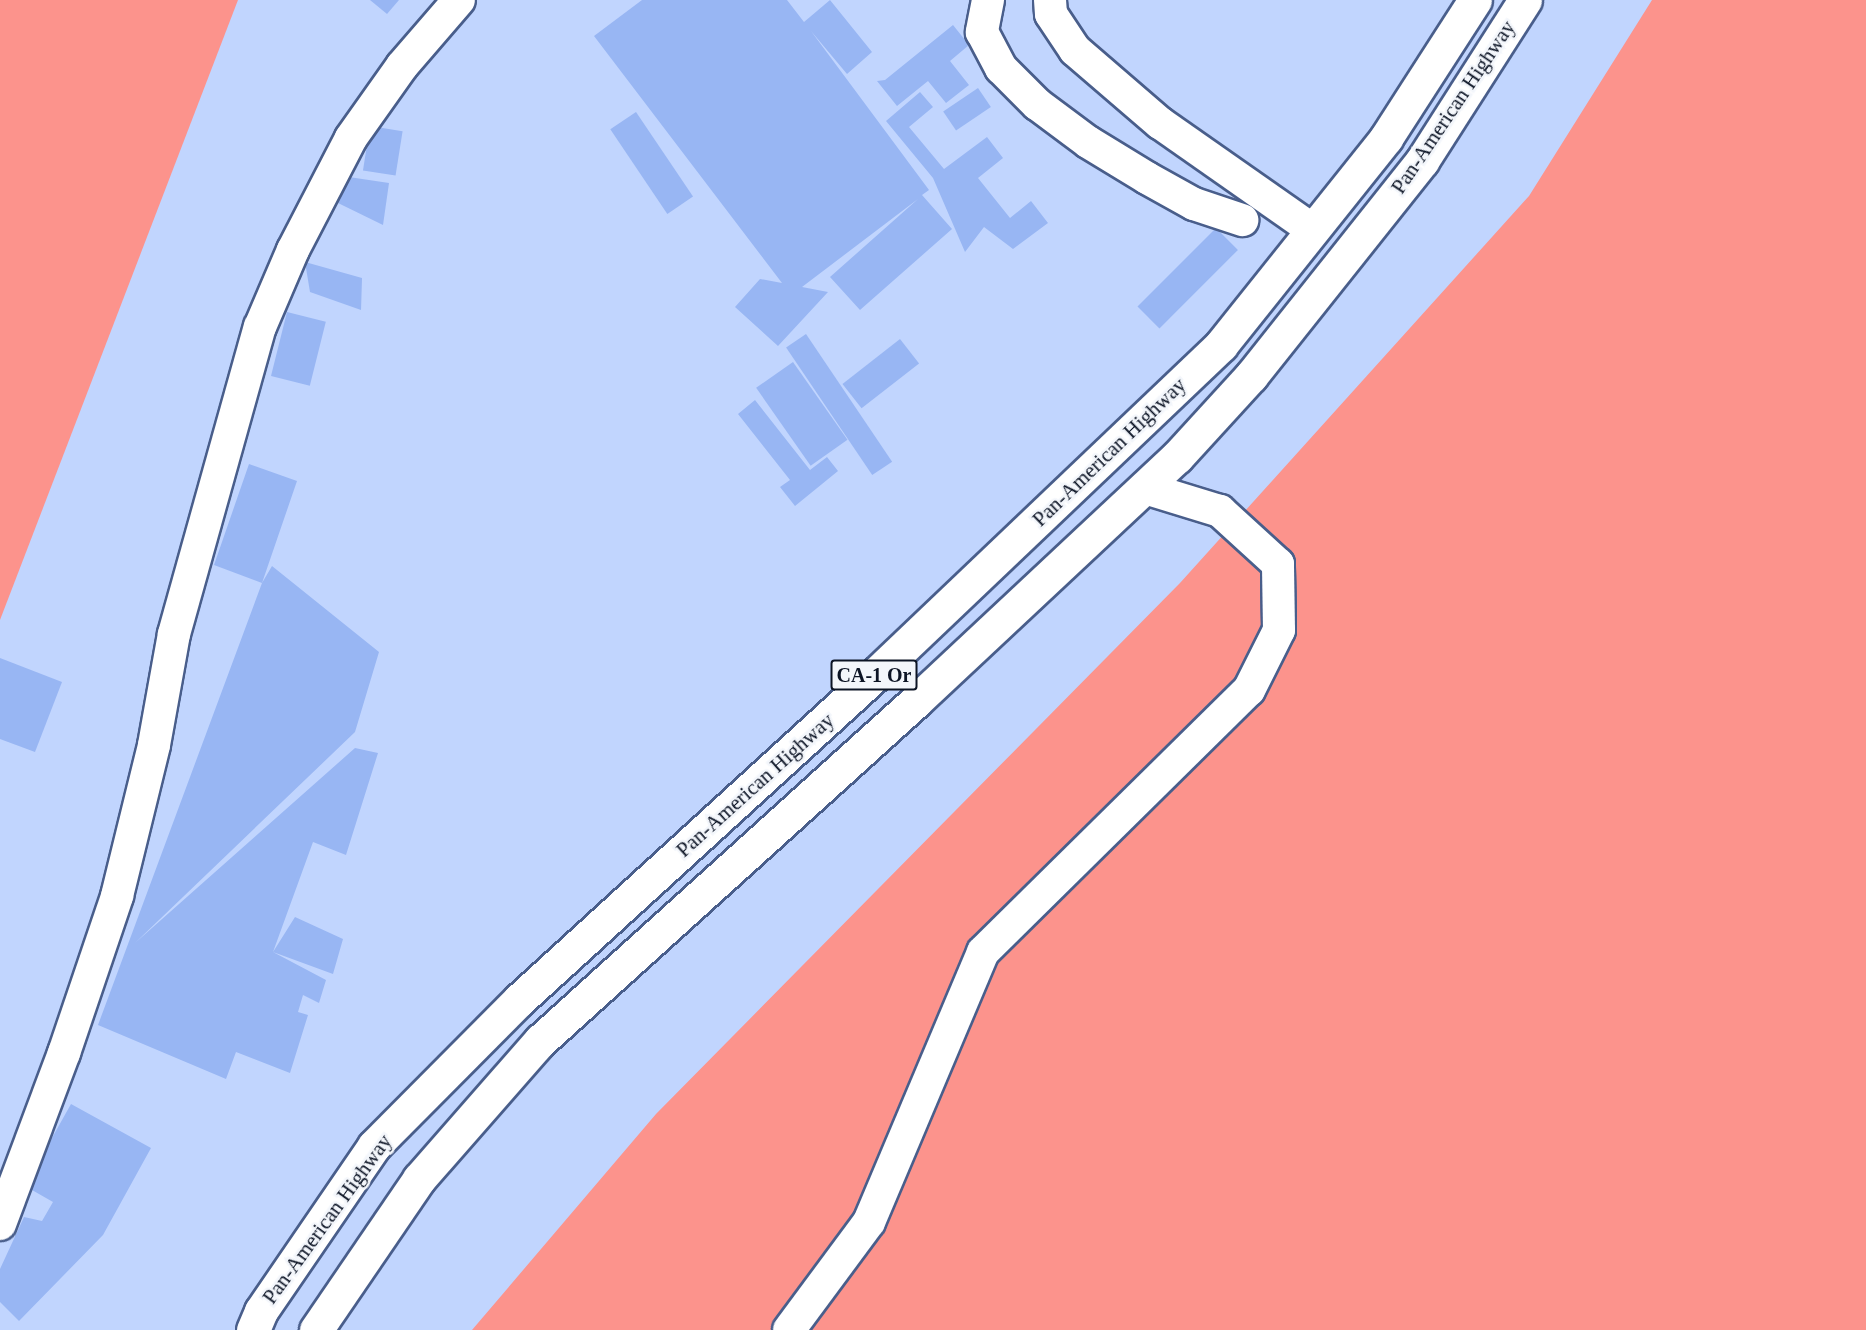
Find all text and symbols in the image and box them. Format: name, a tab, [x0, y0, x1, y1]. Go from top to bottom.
street label: Pan-American Highway	[1386, 16, 1520, 198]
street label: Pan-American Highway	[1027, 372, 1191, 532]
road number: CA-1 Or	[830, 658, 918, 692]
street label: Pan-American Highway	[671, 708, 839, 862]
street label: Pan-American Highway	[257, 1129, 397, 1309]

